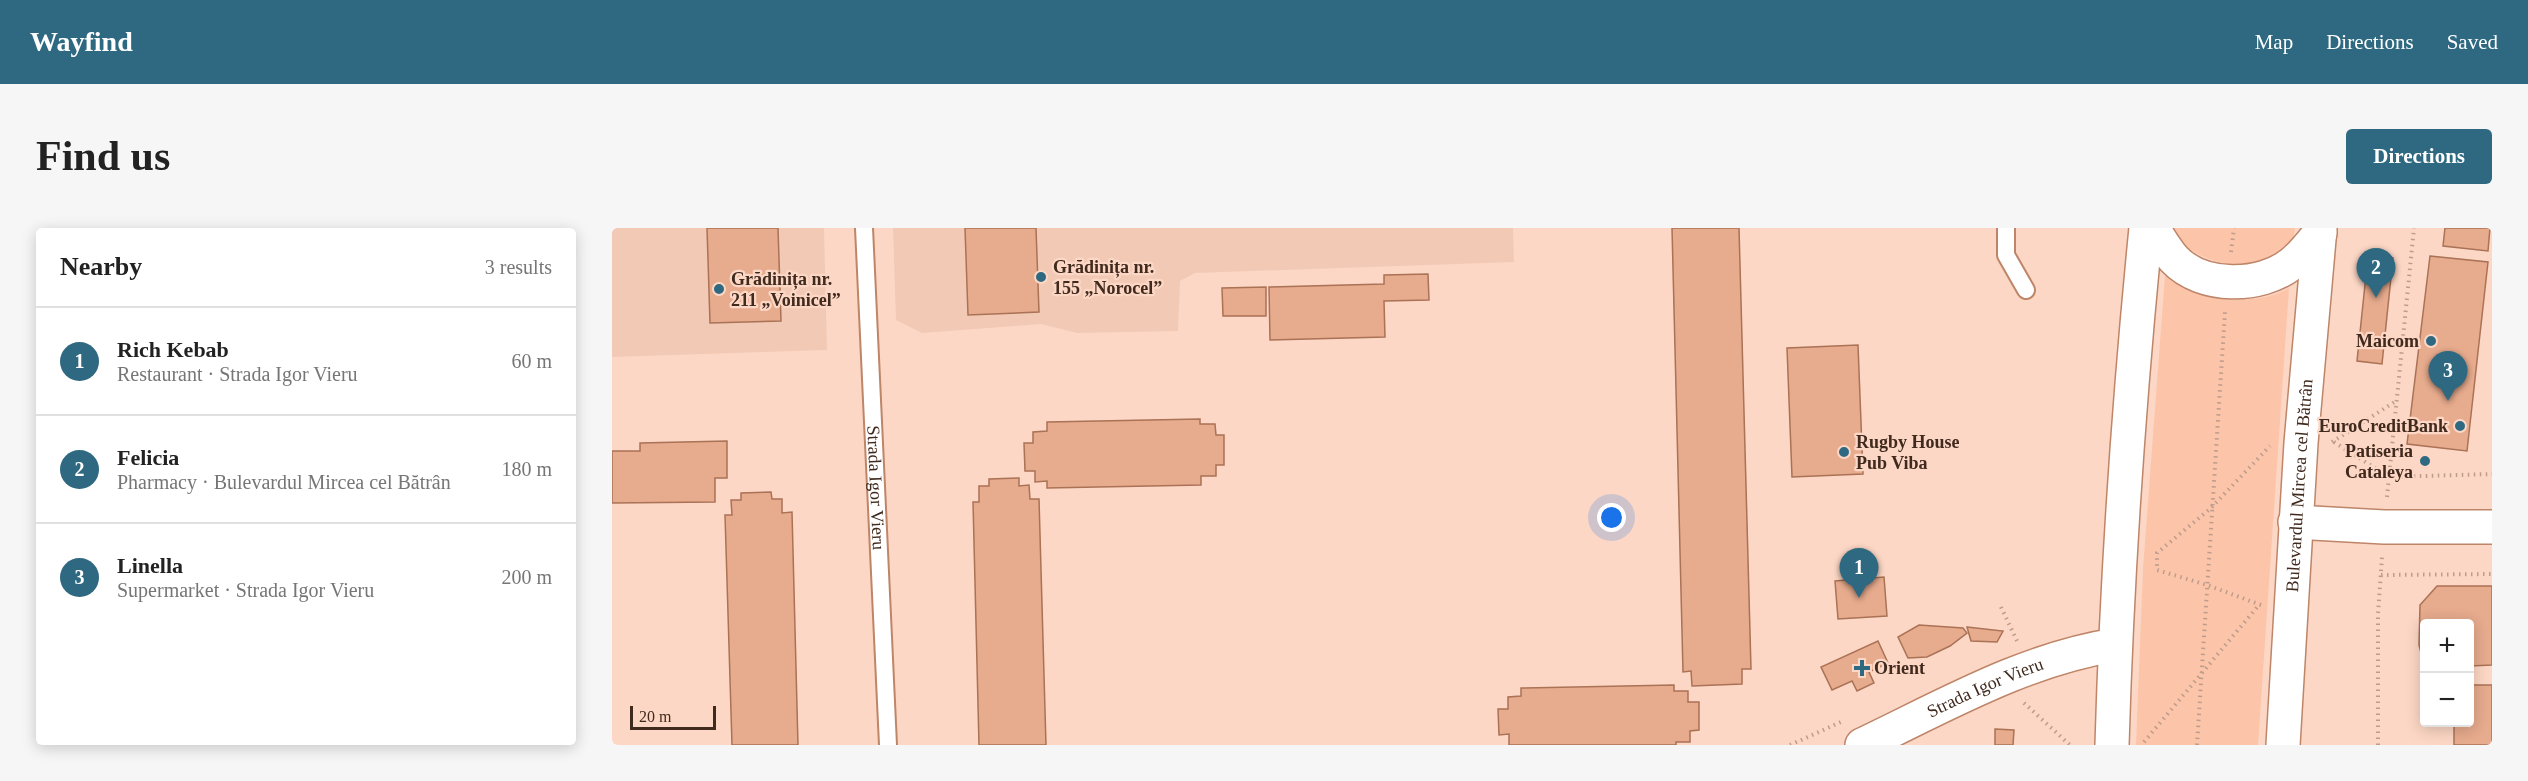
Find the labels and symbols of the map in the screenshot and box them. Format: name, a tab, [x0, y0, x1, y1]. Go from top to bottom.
pin: 2	[2356, 248, 2396, 298]
place label: Grădinița nr. 155 „Norocel”	[1053, 257, 1162, 298]
place label: Grădinița nr. 211 „Voinicel”	[731, 269, 841, 310]
marker: Grădinița nr. 155 „Norocel”	[1034, 270, 1048, 284]
marker: Grădinița nr. 211 „Voinicel”	[712, 282, 726, 296]
place label: Maicom	[2356, 331, 2419, 351]
marker: Maicom	[2424, 334, 2438, 348]
pin: 3	[2428, 352, 2468, 401]
street label: Bulevardul Mircea cel Bătrân	[2282, 378, 2317, 593]
place label: EuroCreditBank	[2319, 416, 2448, 436]
marker: EuroCreditBank	[2453, 419, 2467, 433]
street label: Strada Igor Vieru	[863, 425, 889, 550]
place label: Rugby House Pub Viba	[1856, 432, 1960, 473]
place label: Patiseria Cataleya	[2345, 441, 2413, 482]
marker: Rugby House Pub Viba	[1837, 445, 1851, 459]
marker: Patiseria Cataleya	[2418, 454, 2432, 468]
your location	[1597, 503, 1626, 532]
pin: 1	[1840, 548, 1878, 598]
street label: Strada Igor Vieru	[1924, 654, 2046, 722]
place label: Orient	[1874, 658, 1925, 678]
marker: Orient	[1855, 661, 1869, 675]
scale bar	[630, 703, 716, 730]

